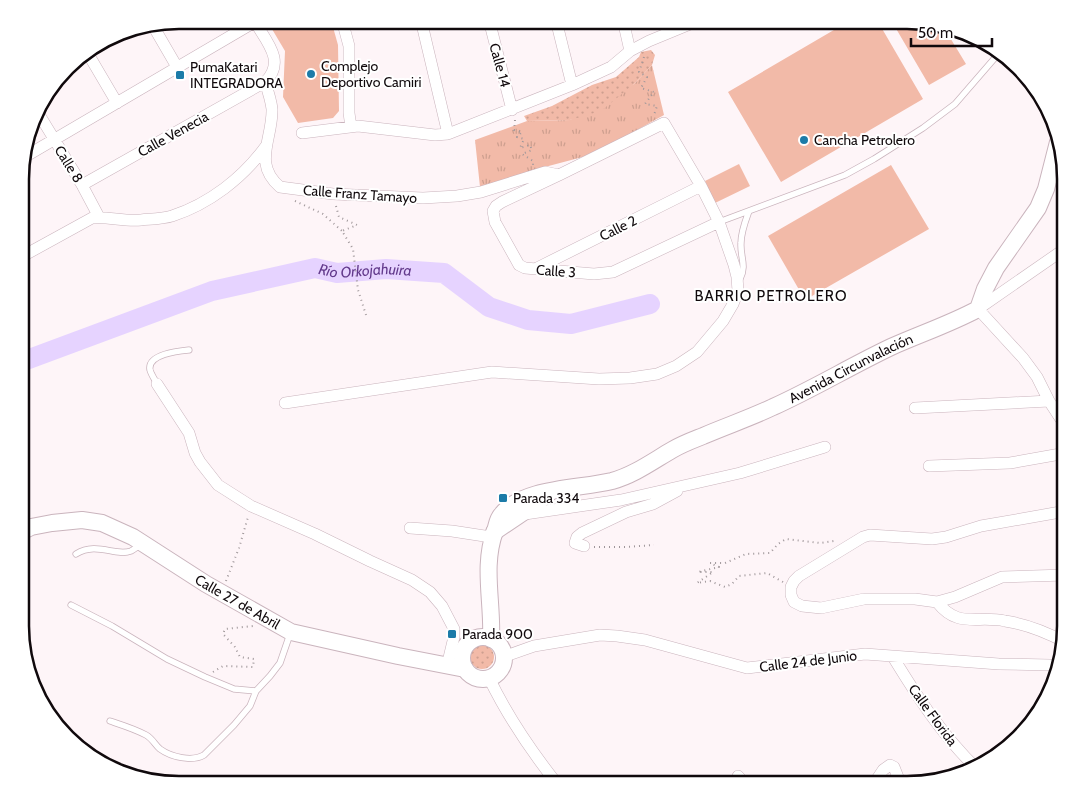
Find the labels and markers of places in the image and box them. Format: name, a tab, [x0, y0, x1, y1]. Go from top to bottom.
place label: Complejo Deportivo Camiri	[321, 57, 421, 91]
place label: PumaKatari INTEGRADORA	[190, 58, 283, 92]
marker: Complejo Deportivo Camiri	[305, 68, 317, 80]
marker: PumaKatari INTEGRADORA	[174, 69, 186, 81]
place label: Cancha Petrolero	[814, 131, 915, 149]
marker: Cancha Petrolero	[798, 134, 810, 146]
place label: Parada 334	[513, 489, 579, 507]
marker: Parada 334	[497, 492, 509, 504]
place label: Parada 900	[462, 625, 533, 643]
marker: Parada 900	[446, 628, 458, 640]

